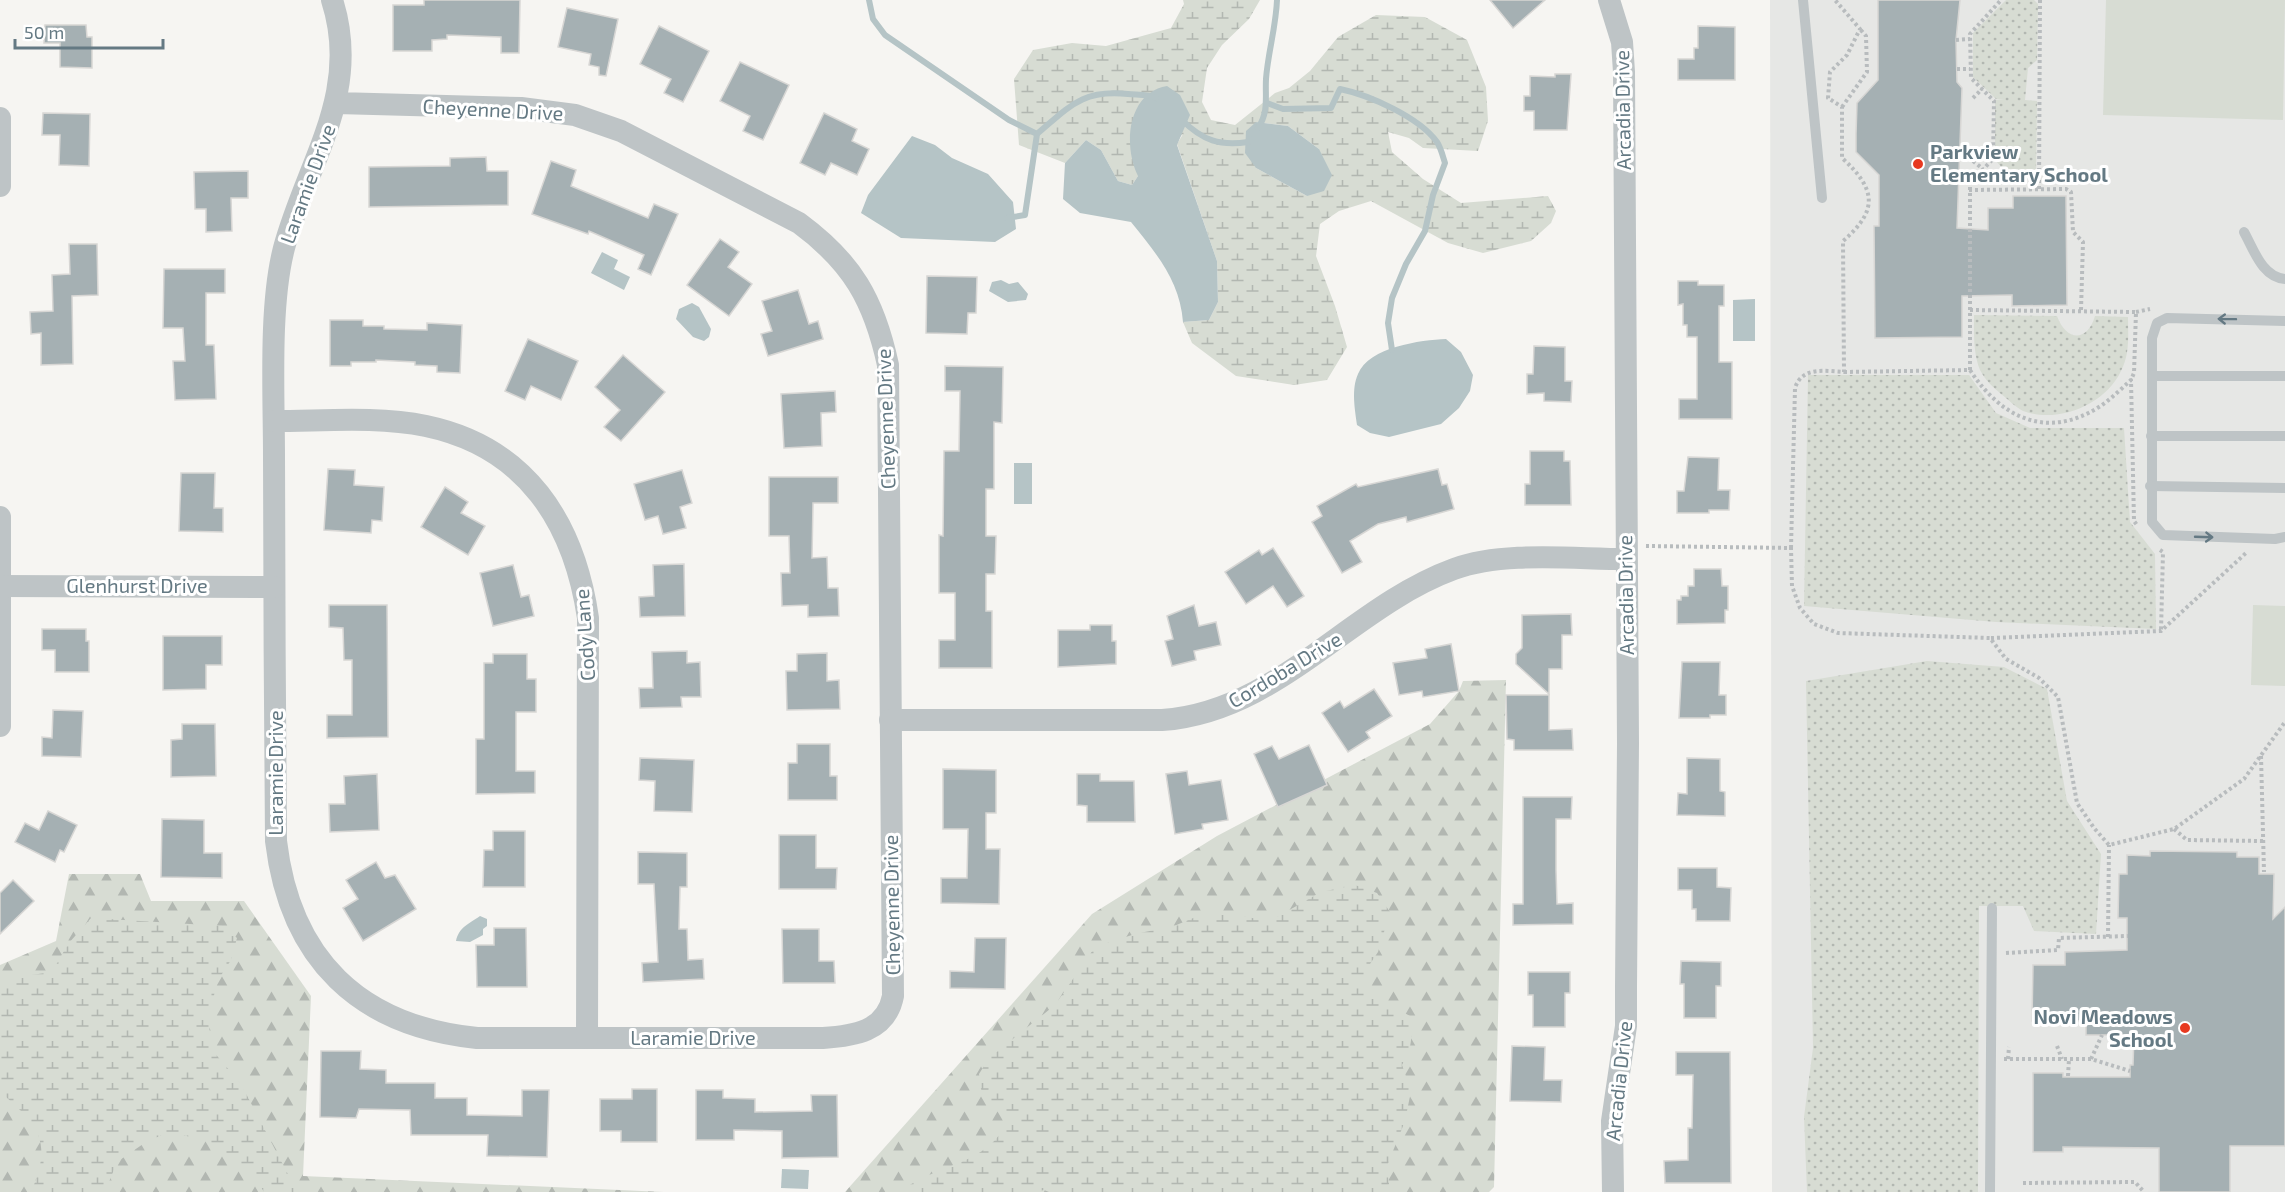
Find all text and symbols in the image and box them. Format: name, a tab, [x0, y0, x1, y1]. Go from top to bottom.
scale bar	[15, 12, 164, 50]
text: 50 m	[24, 21, 64, 43]
street label: Arcadia Drive	[1609, 50, 1635, 170]
street label: Cheyenne Drive	[422, 93, 564, 125]
street label: Laramie Drive	[274, 121, 340, 247]
place label: Parkview Elementary School	[1930, 139, 2108, 187]
marker: Parkview Elementary School	[1911, 157, 1925, 171]
one-way arrow	[2217, 314, 2237, 325]
street label: Cheyenne Drive	[871, 348, 899, 490]
one-way arrow	[2193, 532, 2213, 543]
street label: Arcadia Drive	[1612, 535, 1638, 655]
street label: Glenhurst Drive	[66, 573, 208, 597]
street label: Cody Lane	[569, 588, 599, 682]
street label: Cordoba Drive	[1224, 626, 1345, 712]
street label: Laramie Drive	[263, 710, 287, 836]
street label: Cheyenne Drive	[878, 834, 904, 976]
place label: Novi Meadows School	[2034, 1004, 2173, 1051]
street label: Arcadia Drive	[1600, 1020, 1636, 1142]
marker: Novi Meadows School	[2178, 1021, 2192, 1035]
street label: Laramie Drive	[630, 1025, 756, 1049]

